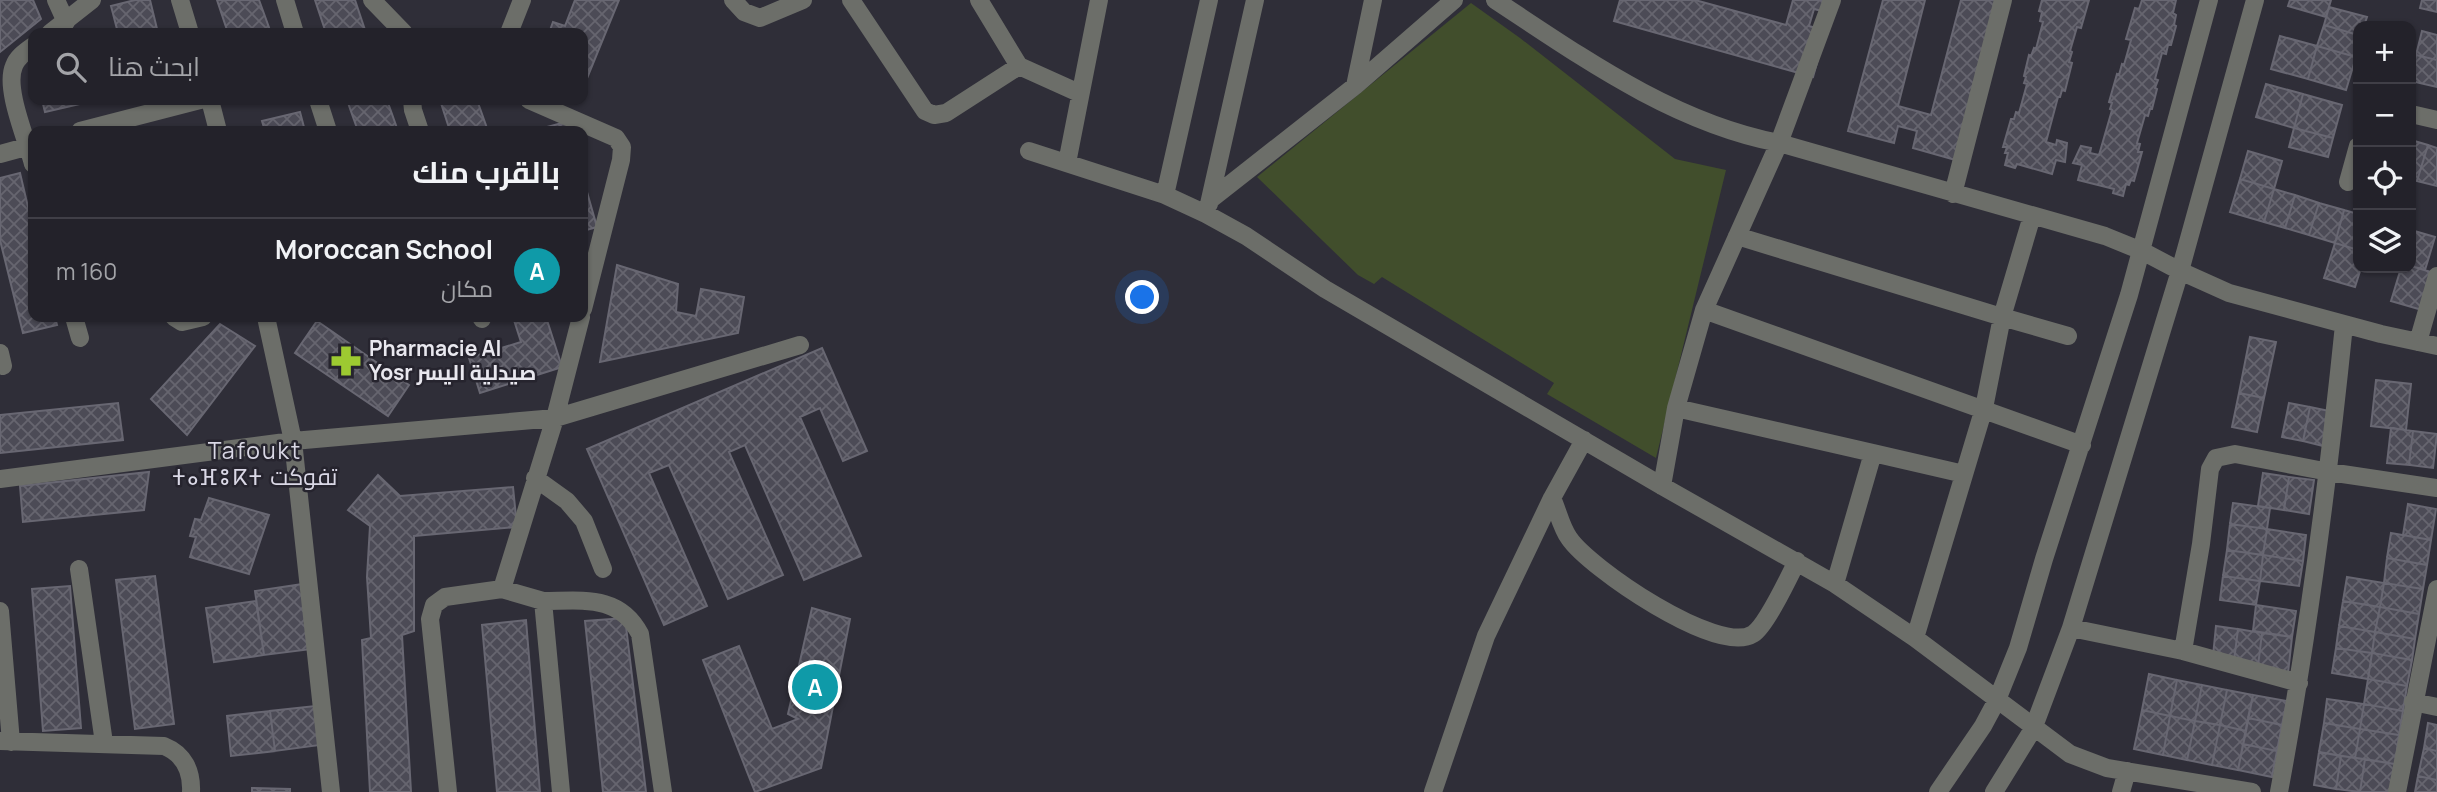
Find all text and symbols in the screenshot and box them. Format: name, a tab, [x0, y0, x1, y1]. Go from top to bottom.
map controls	[2353, 21, 2416, 273]
button: +	[2353, 21, 2416, 84]
search box	[28, 28, 588, 105]
icon: search	[52, 48, 90, 86]
text: ابحث هنا	[108, 48, 200, 84]
button: −	[2353, 84, 2416, 147]
button: locate	[2353, 147, 2416, 210]
text: بالقرب منك	[412, 151, 560, 192]
button: layers	[2353, 210, 2416, 273]
text: Moroccan School	[275, 231, 493, 267]
text: 160 m	[56, 255, 117, 287]
text: A	[529, 255, 545, 287]
text: مكان	[441, 272, 493, 304]
your location	[1125, 280, 1159, 314]
place label: Pharmacie Al Yosr صيدلية اليسر	[369, 334, 536, 386]
pharmacy icon: Pharmacie Al Yosr صيدلية اليسر	[329, 344, 363, 378]
district label: Tafoukt ⵜⴰⴼⵓⴽⵜ تفوكت	[173, 434, 337, 492]
pin: A	[792, 661, 838, 713]

